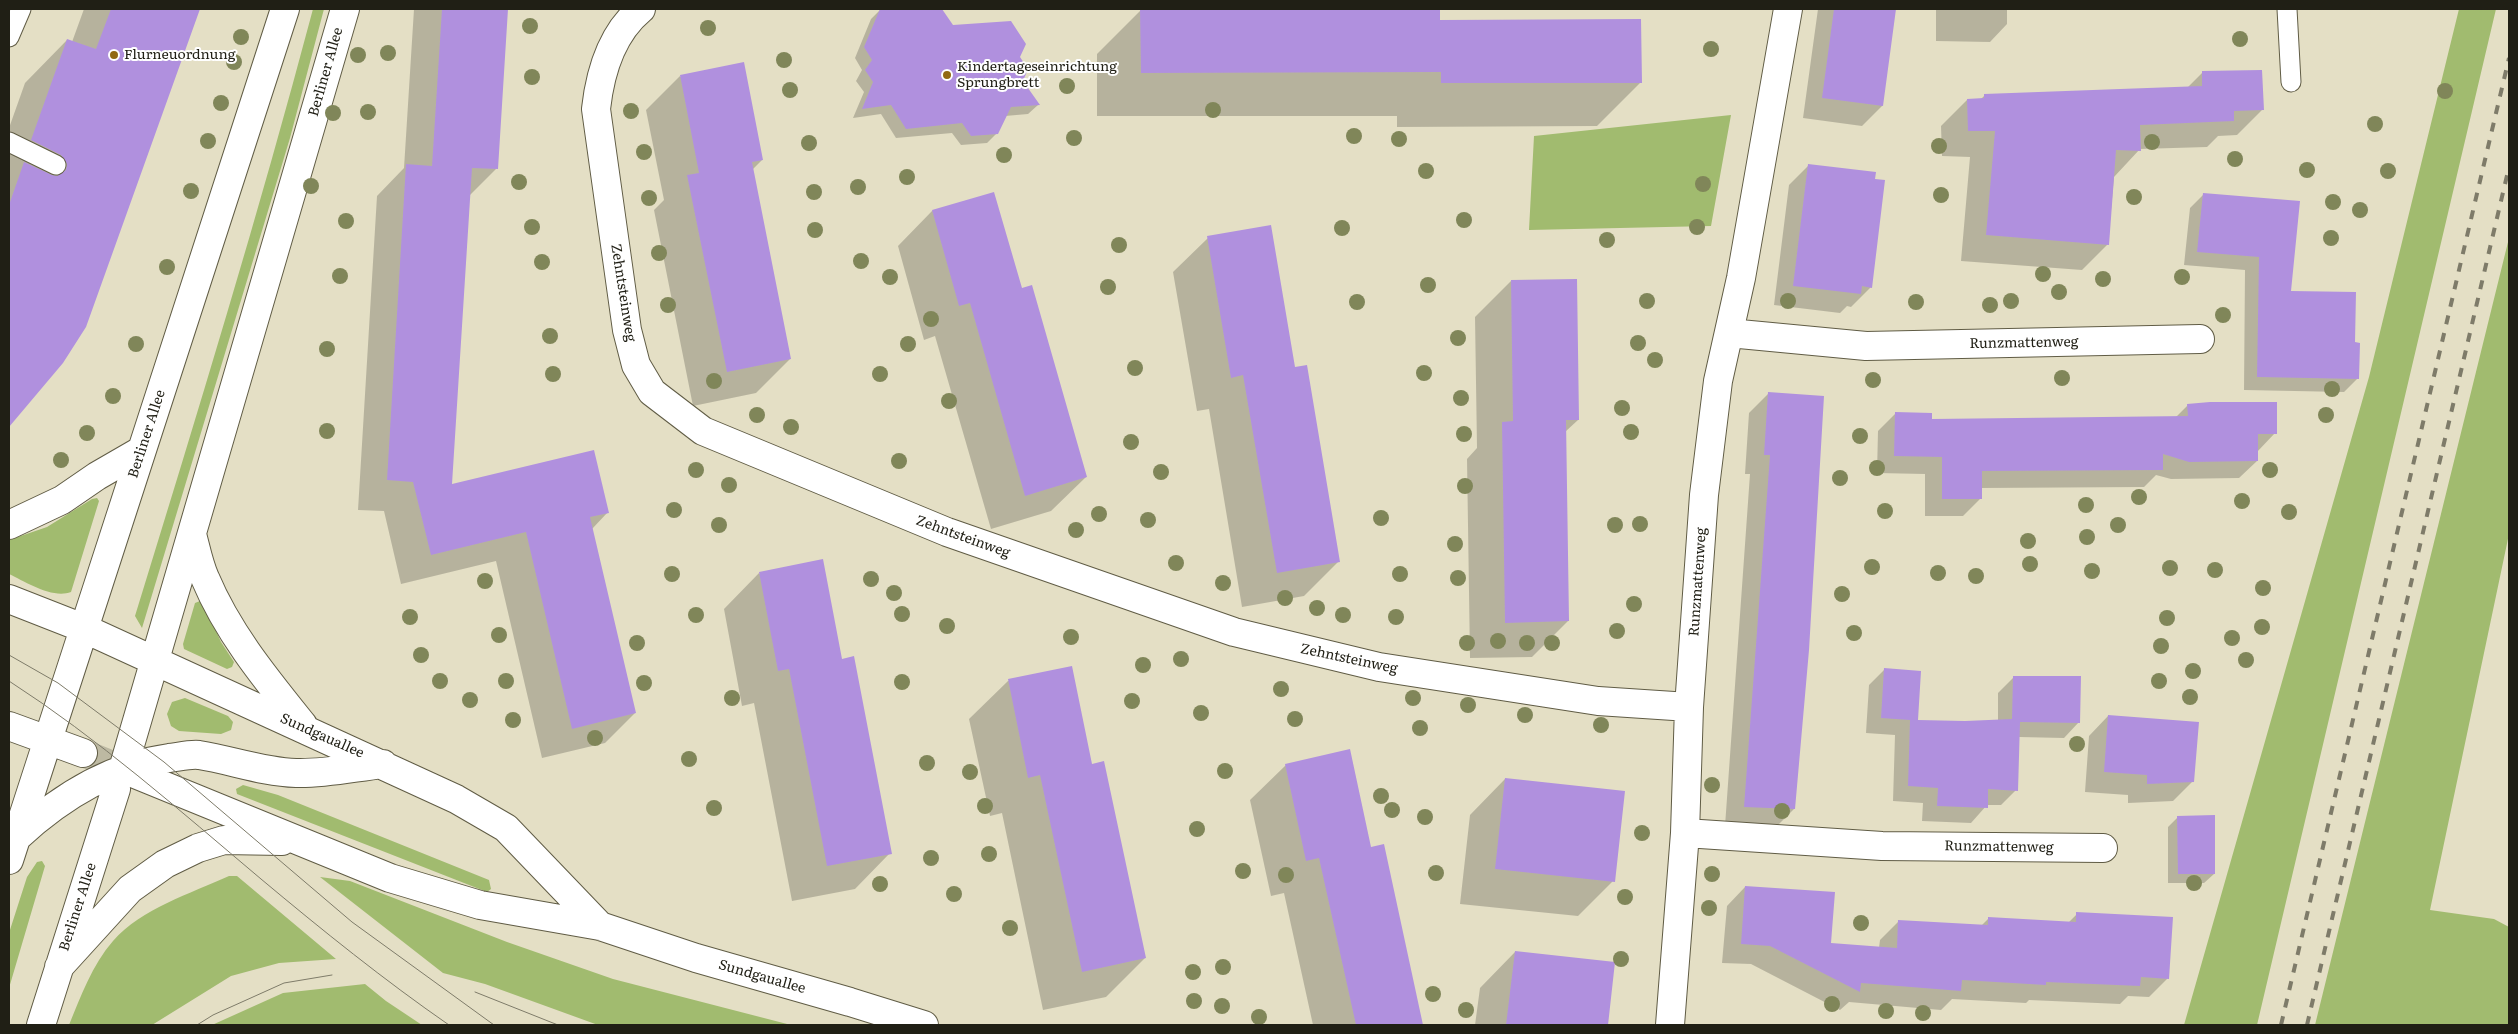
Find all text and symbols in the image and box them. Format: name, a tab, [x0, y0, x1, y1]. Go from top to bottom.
street label: Berliner Allee	[305, 26, 347, 118]
place label: Flurneuordnung	[124, 47, 235, 63]
marker: Flurneuordnung	[108, 49, 120, 61]
place label: Kindertageseinrichtung Sprungbrett	[957, 59, 1117, 92]
marker: Kindertageseinrichtung Sprungbrett	[941, 69, 953, 81]
street label: Zehntsteinweg	[607, 243, 639, 343]
street label: Runzmattenweg	[1969, 334, 2079, 352]
street label: Berliner Allee	[125, 388, 169, 480]
street label: Zehntsteinweg	[914, 512, 1012, 562]
street label: Runzmattenweg	[1686, 527, 1710, 637]
street label: Zehntsteinweg	[1299, 640, 1399, 678]
street label: Sundgauallee	[278, 710, 366, 762]
street label: Runzmattenweg	[1944, 838, 2054, 856]
street label: Berliner Allee	[56, 861, 100, 953]
street label: Sundgauallee	[716, 957, 808, 997]

